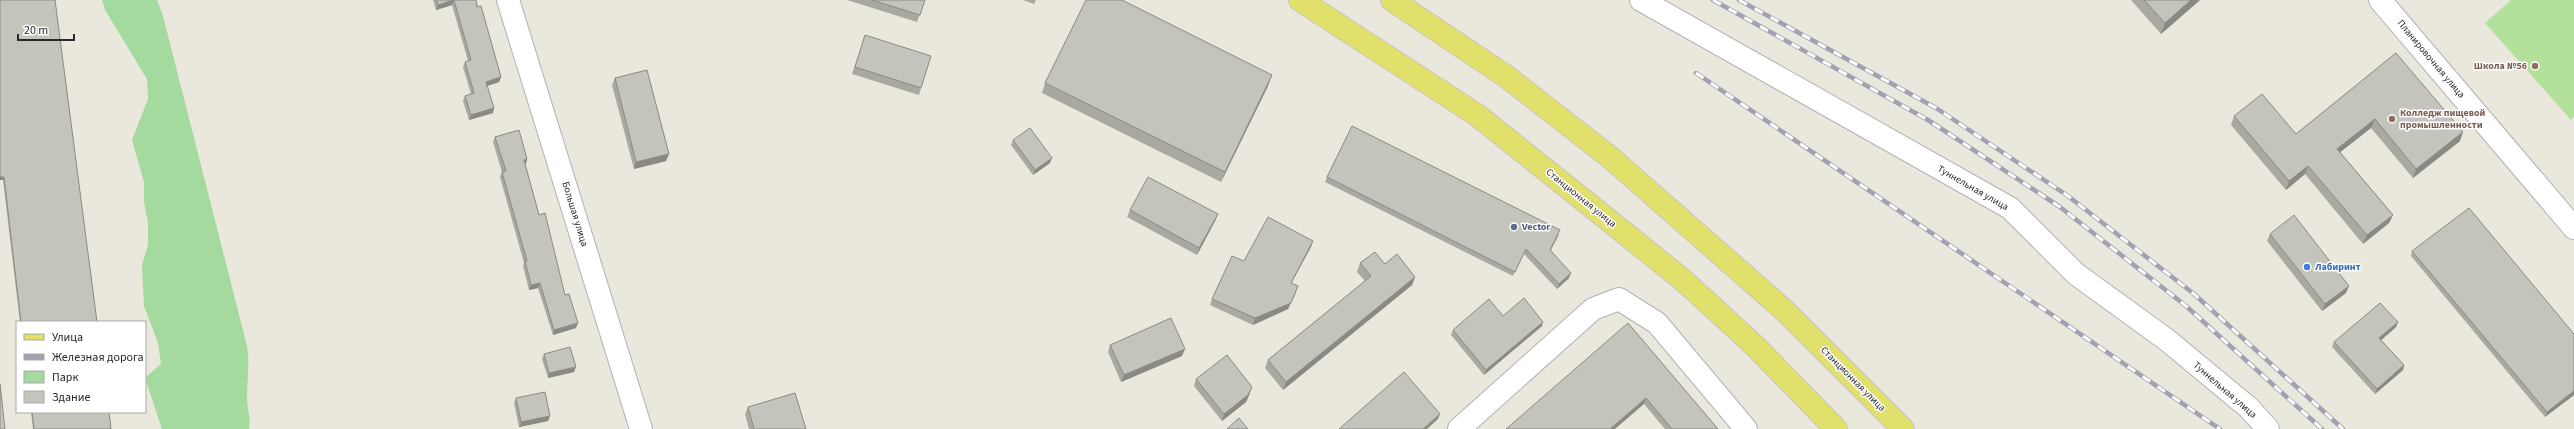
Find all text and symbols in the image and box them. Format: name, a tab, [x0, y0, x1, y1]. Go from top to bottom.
scale bar	[18, 16, 74, 42]
street label: Планировочная улица	[2394, 17, 2468, 101]
text: 20 m	[24, 22, 48, 39]
place label: Школа №56	[2474, 59, 2527, 73]
marker: Школа №56	[2530, 61, 2540, 71]
place label: Колледж пищевой промышленности	[2400, 106, 2486, 132]
marker: Колледж пищевой промышленности	[2387, 114, 2397, 124]
street label: Туннельная улица	[1935, 162, 2011, 214]
street label: Станционная улица	[1543, 165, 1619, 231]
street label: Большая улица	[558, 180, 592, 248]
place label: Vector	[1521, 220, 1550, 234]
marker: Vector	[1509, 222, 1519, 232]
place label: Лабиринт	[2314, 260, 2361, 274]
marker: Лабиринт	[2302, 262, 2312, 272]
legend	[16, 321, 146, 413]
text: Улица	[52, 329, 83, 346]
street label: Станционная улица	[1817, 343, 1889, 415]
text: Железная дорога	[52, 349, 144, 366]
street label: Туннельная улица	[2190, 358, 2260, 422]
text: Парк	[52, 369, 78, 386]
text: Здание	[52, 389, 91, 406]

